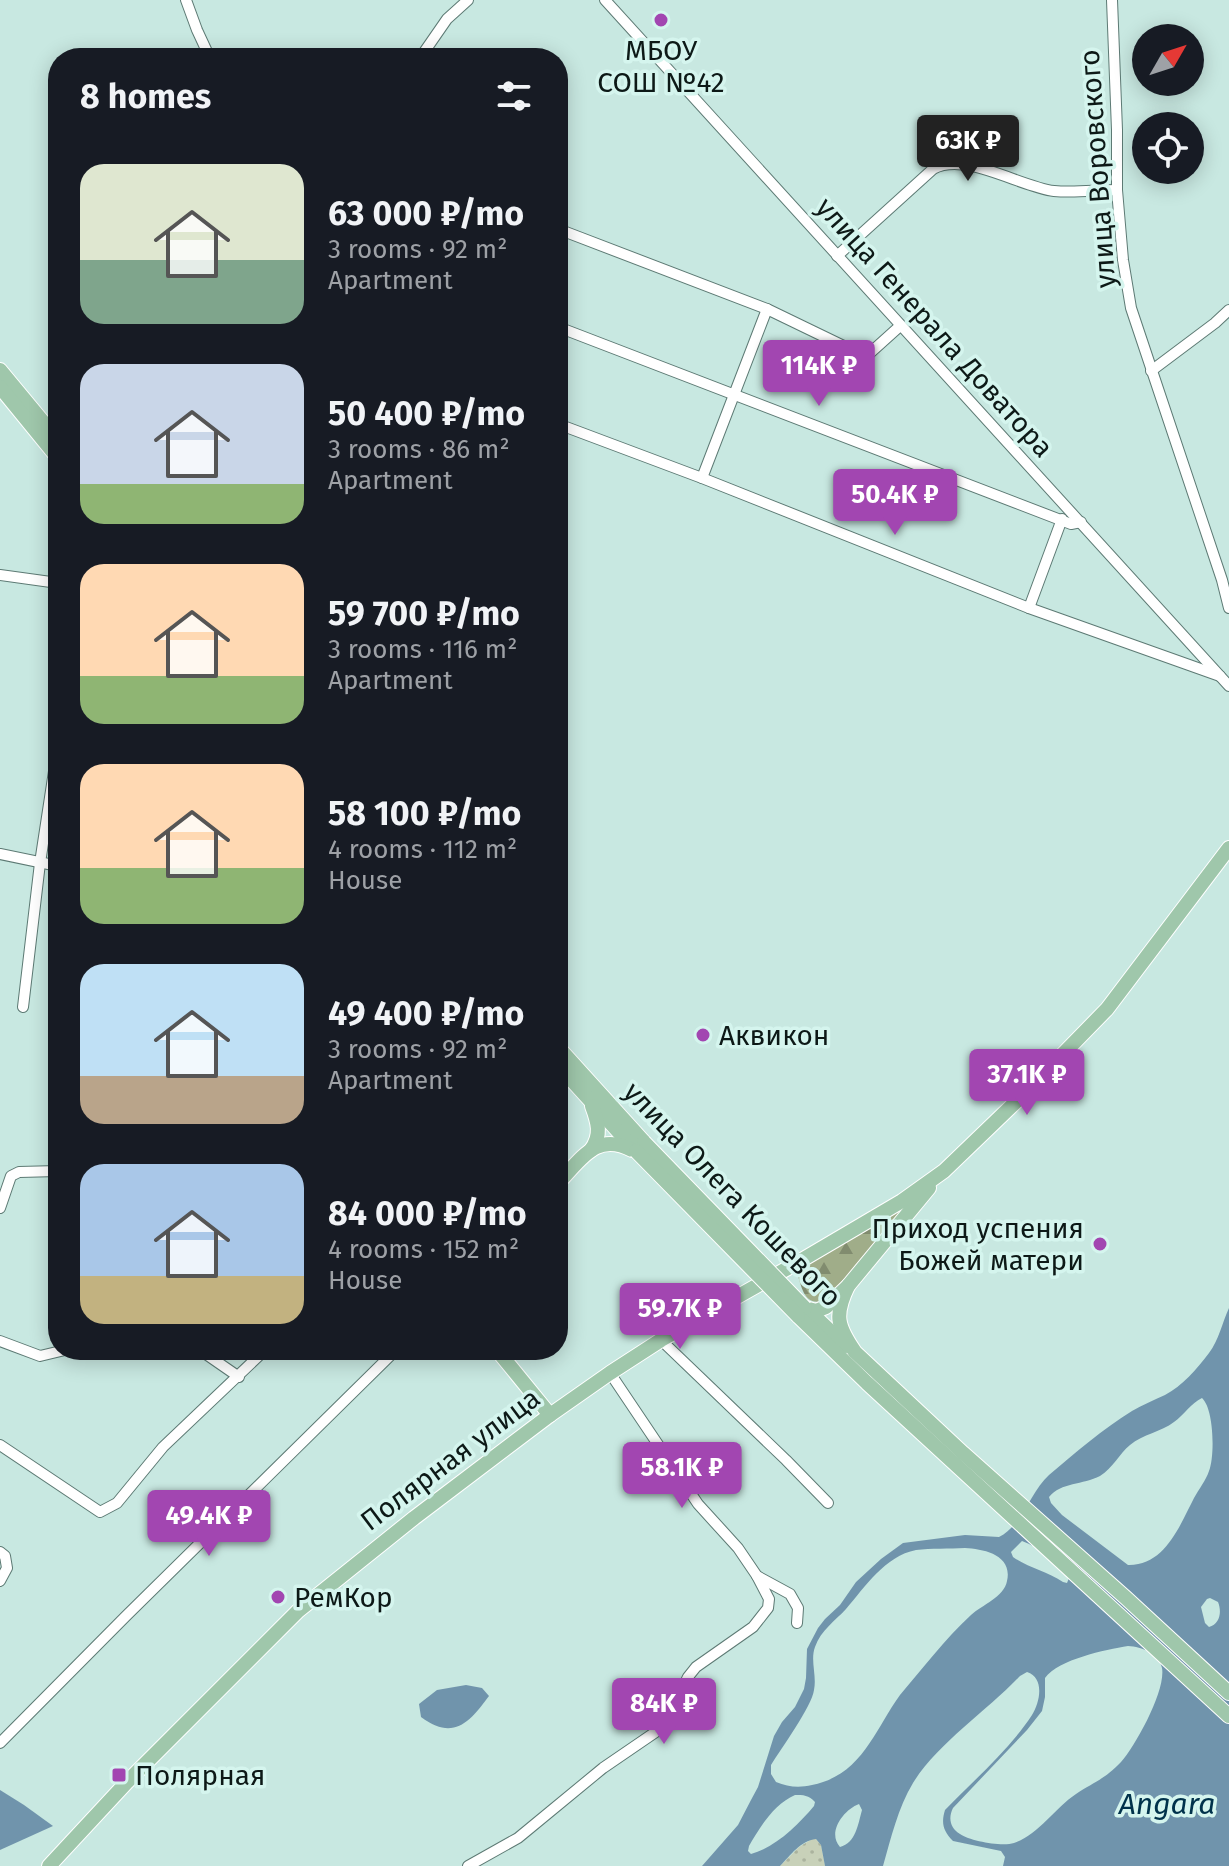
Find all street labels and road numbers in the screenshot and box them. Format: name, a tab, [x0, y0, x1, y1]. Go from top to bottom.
street label: улица Воровского	[1073, 49, 1122, 289]
street label: улица Генерала Доватора	[809, 191, 1060, 464]
street label: улица Олега Кошевого	[617, 1075, 848, 1313]
street label: Полярная улица	[354, 1381, 546, 1538]

